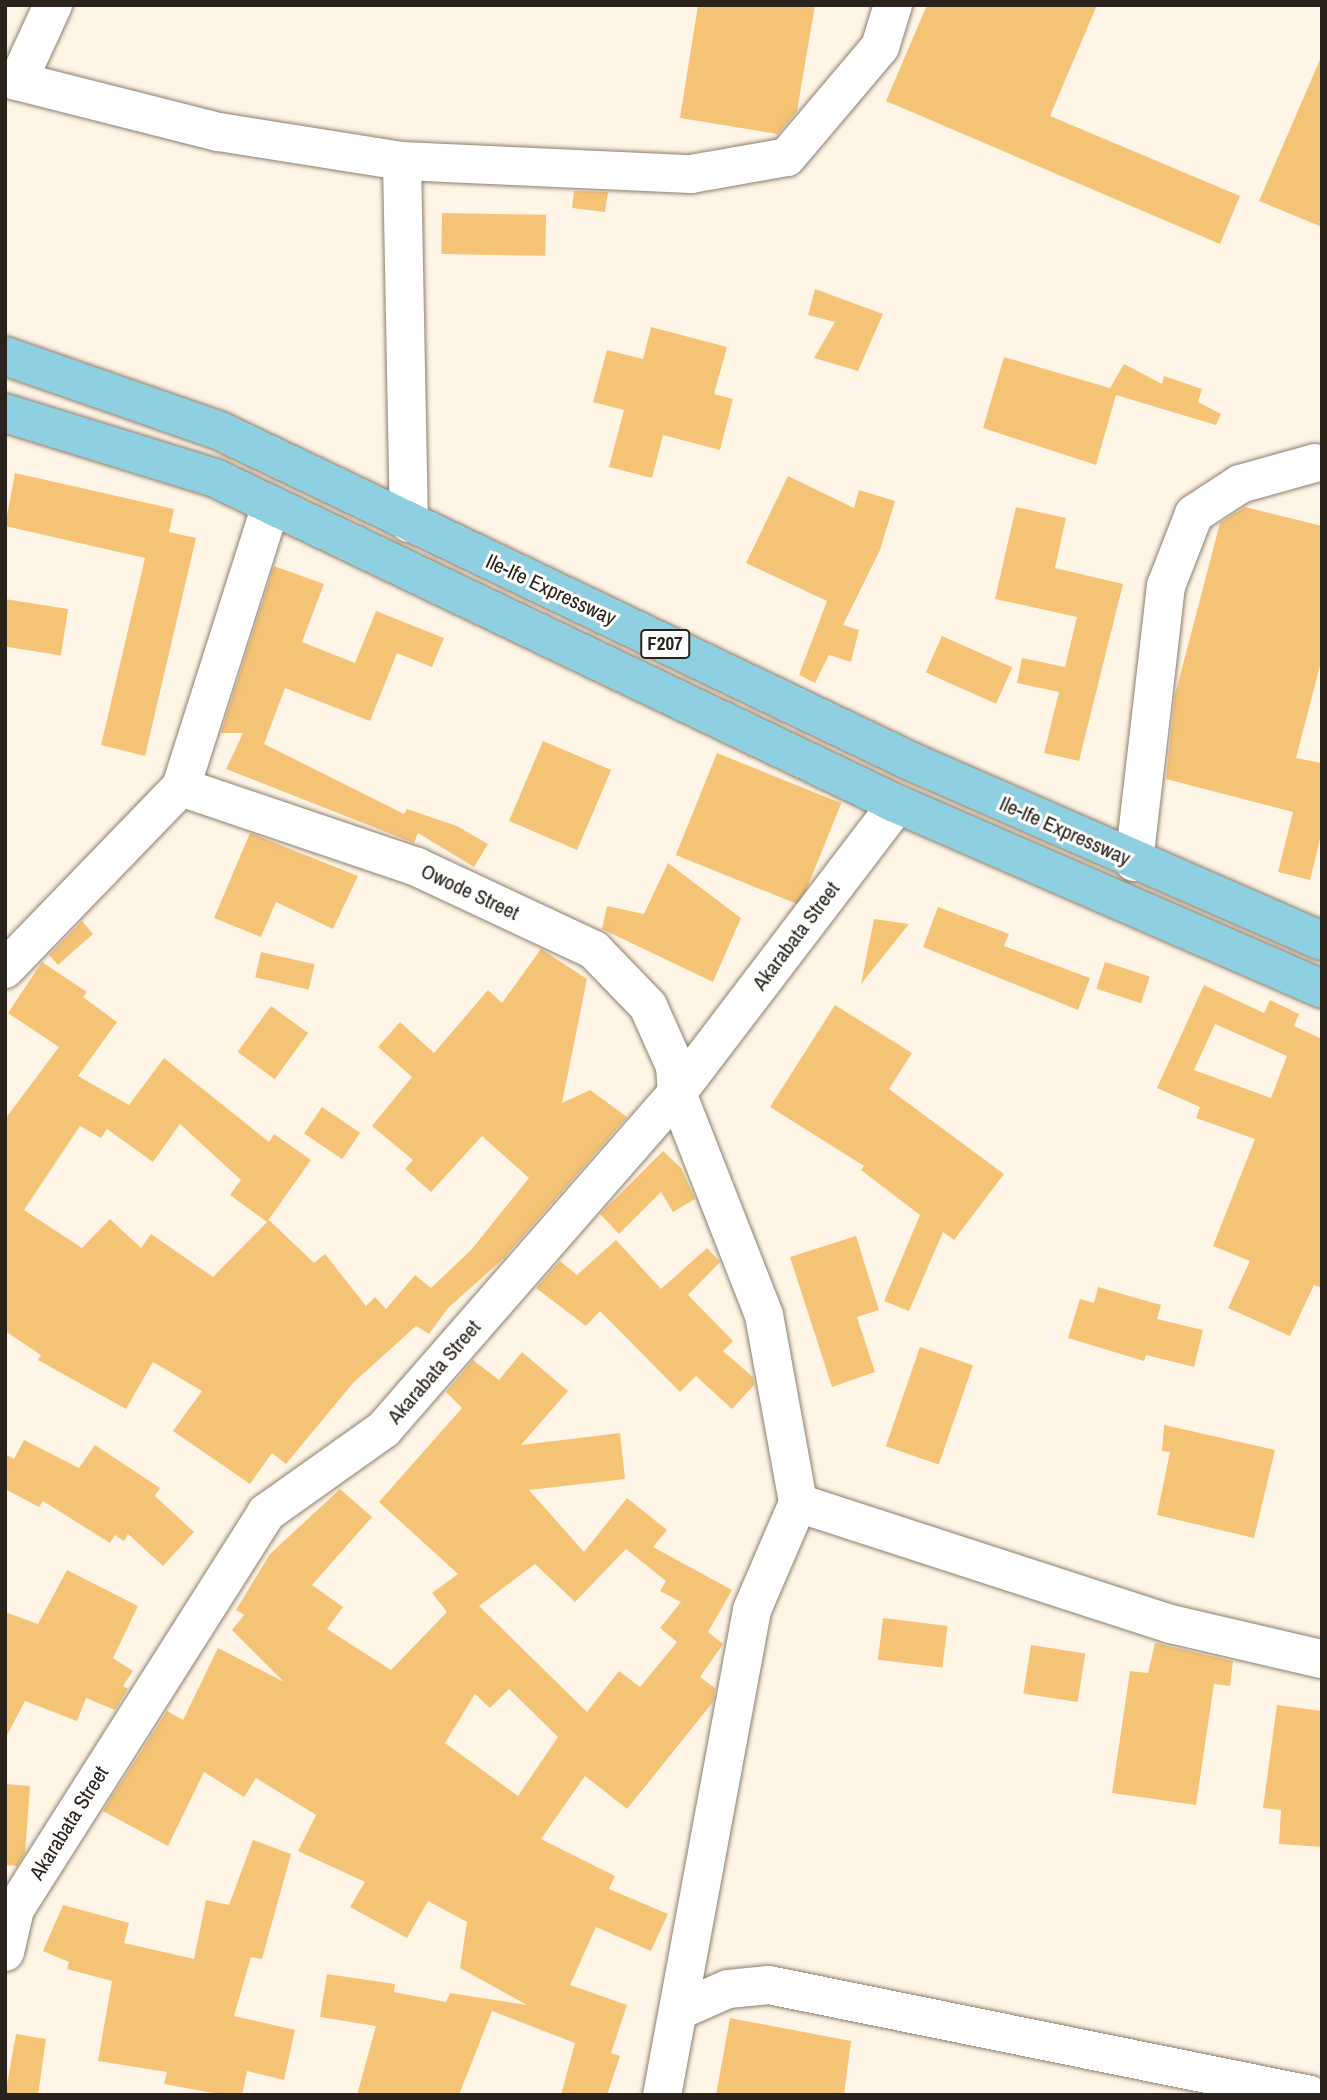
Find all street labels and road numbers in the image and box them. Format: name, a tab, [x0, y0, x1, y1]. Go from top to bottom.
street label: Ile-Ife Expressway	[482, 549, 620, 631]
road number: F207	[639, 628, 691, 660]
street label: Ile-Ife Expressway	[996, 791, 1134, 871]
street label: Owode Street	[417, 858, 523, 926]
street label: Akarabata Street	[747, 877, 845, 995]
street label: Akarabata Street	[382, 1315, 486, 1429]
street label: Akarabata Street	[24, 1762, 114, 1884]

